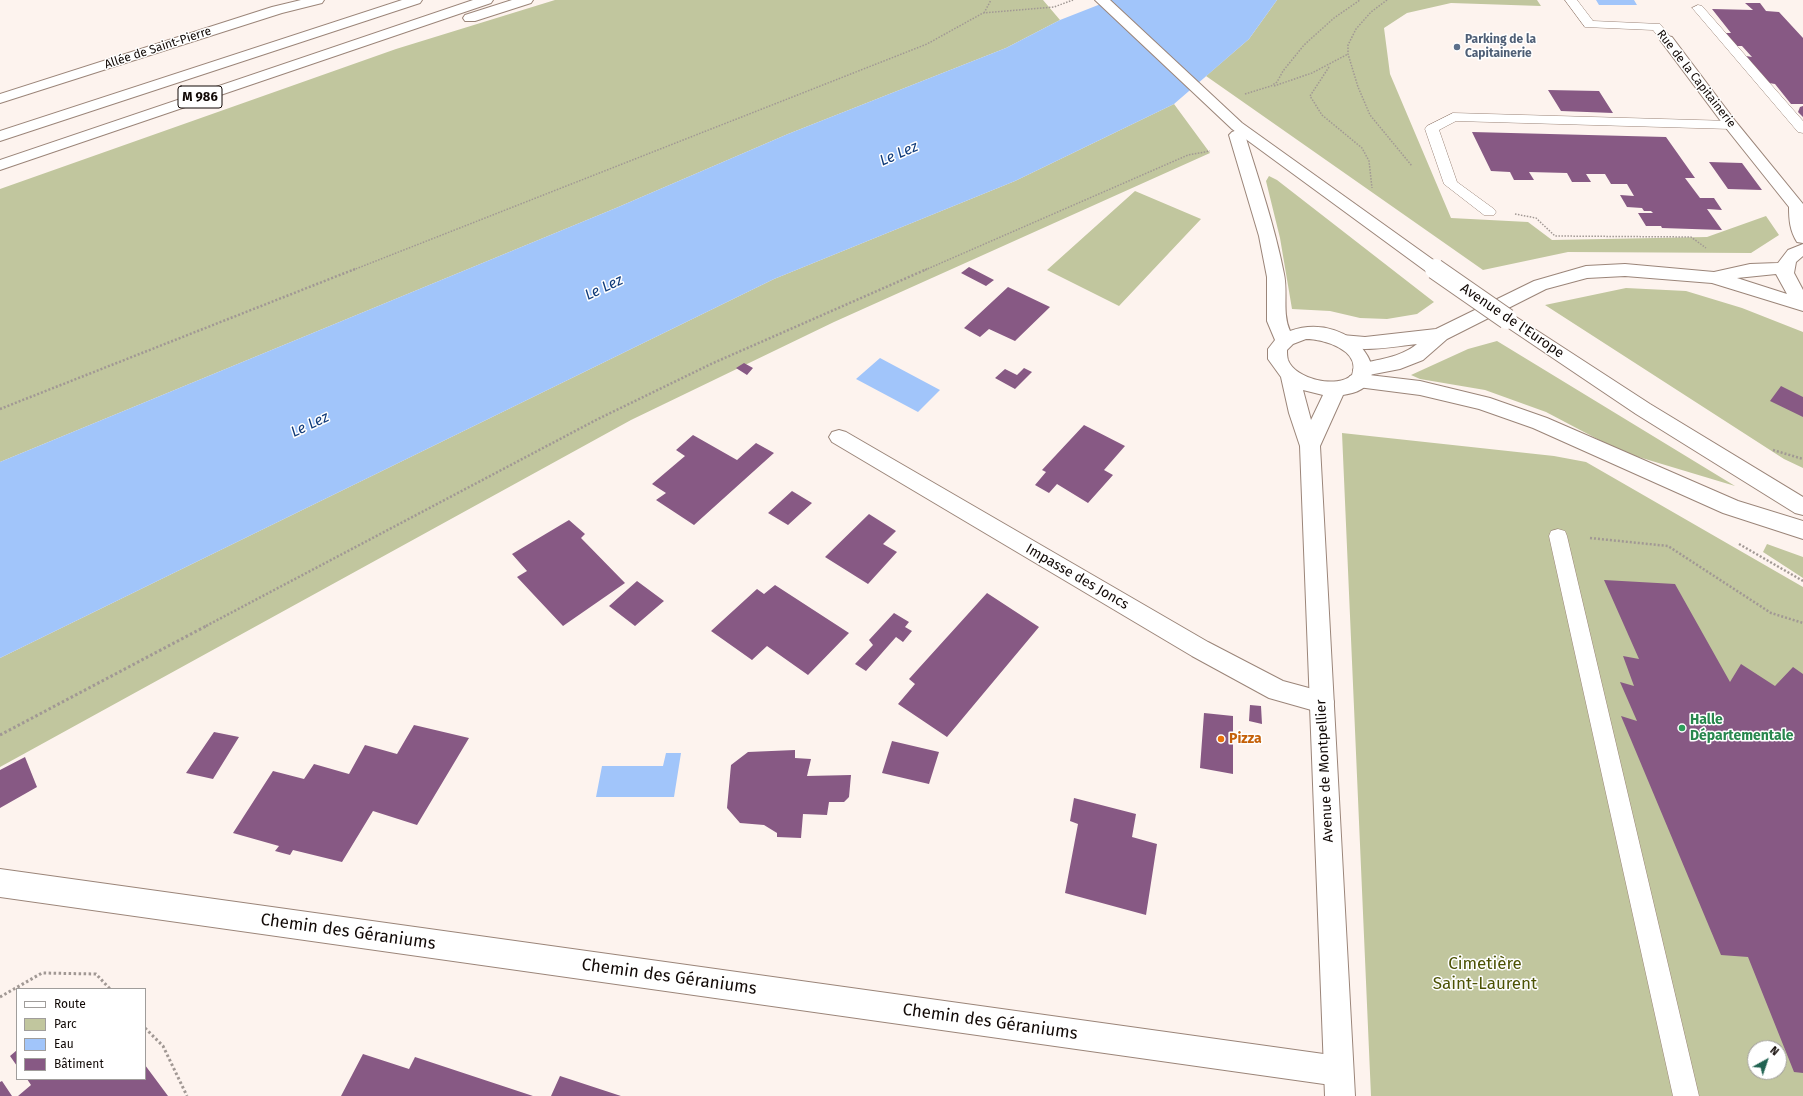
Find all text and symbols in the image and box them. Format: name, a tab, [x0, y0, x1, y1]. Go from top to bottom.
street label: Allée de Saint-Pierre	[103, 24, 213, 72]
street label: Rue de la Capitainerie	[1653, 27, 1739, 131]
place label: Parking de la Capitainerie	[1465, 33, 1536, 61]
marker: Parking de la Capitainerie	[1452, 42, 1462, 52]
road number: M 986	[178, 86, 222, 108]
water label: Le Lez	[877, 138, 921, 170]
water label: Le Lez	[582, 271, 626, 305]
street label: Avenue de l'Europe	[1457, 280, 1567, 362]
water label: Le Lez	[288, 408, 332, 442]
street label: Impasse des Joncs	[1022, 541, 1132, 613]
street label: Avenue de Montpellier	[1313, 699, 1337, 843]
place label: Halle Départementale	[1690, 712, 1793, 744]
marker: Halle Départementale	[1677, 723, 1687, 733]
place label: Pizza	[1229, 731, 1262, 747]
marker: Pizza	[1216, 734, 1226, 744]
street label: Chemin des Géraniums	[259, 910, 437, 954]
park label: Cimetière Saint-Laurent	[1433, 954, 1537, 994]
street label: Chemin des Géraniums	[580, 955, 758, 999]
legend	[16, 988, 146, 1080]
text: Route	[54, 997, 86, 1011]
street label: Chemin des Géraniums	[901, 1000, 1079, 1044]
text: Parc	[54, 1017, 77, 1031]
text: Eau	[54, 1037, 74, 1051]
north arrow	[1747, 1040, 1787, 1080]
text: N	[1767, 1044, 1781, 1059]
text: Bâtiment	[54, 1057, 104, 1071]

